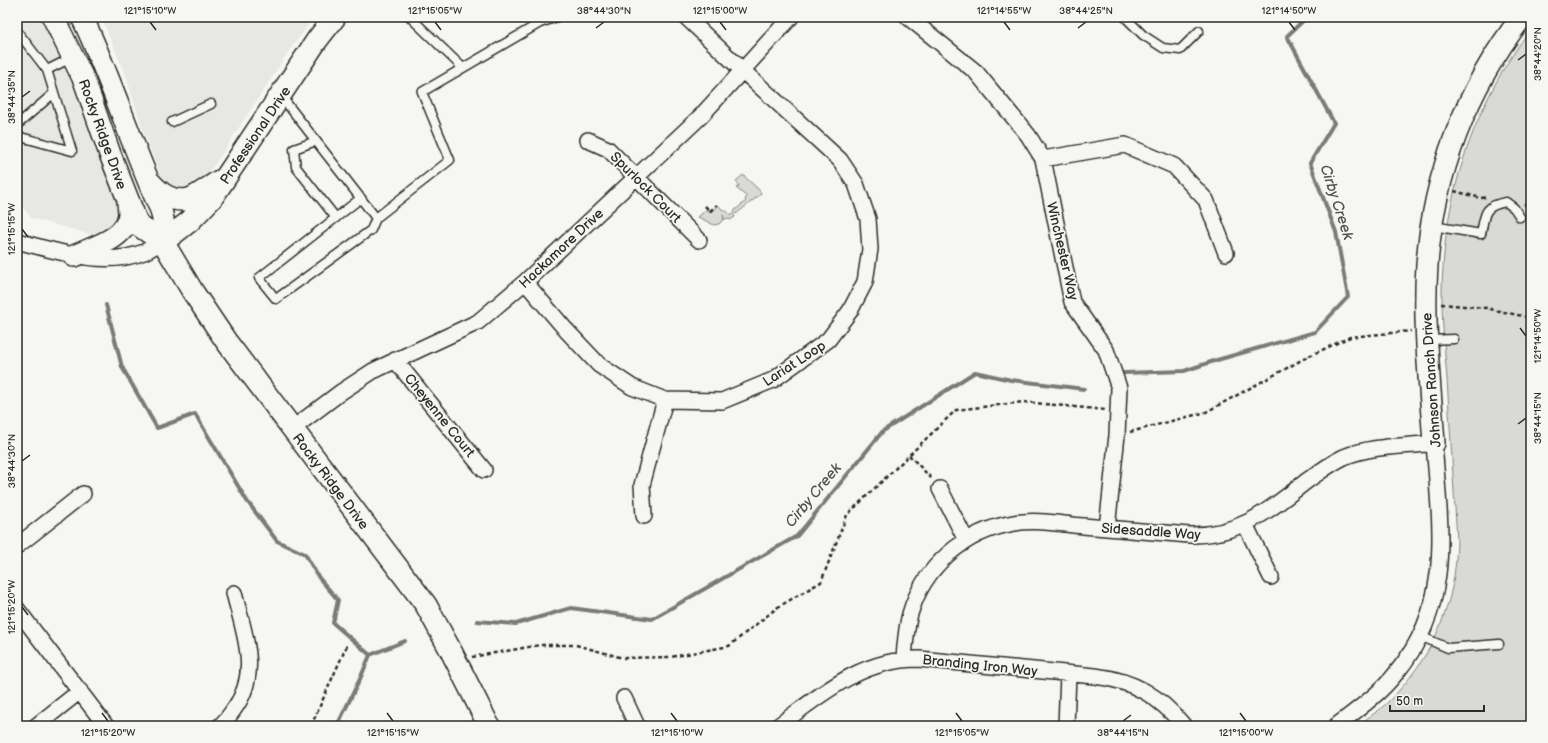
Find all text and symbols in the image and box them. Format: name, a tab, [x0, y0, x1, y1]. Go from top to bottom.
text: 121°15'10"W	[124, 5, 176, 17]
text: 121°15'05"W	[408, 5, 462, 17]
text: 38°44'30"N	[577, 5, 631, 17]
text: 121°15'00"W	[693, 5, 747, 17]
text: 121°14'55"W	[977, 5, 1031, 17]
text: 38°44'25"N	[1059, 5, 1113, 17]
text: 121°14'50"W	[1262, 5, 1316, 17]
text: 38°44'20"N	[1532, 27, 1544, 81]
text: 38°44'35"N	[6, 70, 18, 124]
street label: Rocky Ridge Drive	[75, 77, 130, 192]
street label: Professional Drive	[216, 83, 294, 187]
street label: Spurlock Court	[607, 148, 685, 227]
water label: Cirby Creek	[1315, 162, 1358, 243]
street label: Winchester Way	[1043, 200, 1082, 303]
text: 121°15'15"W	[6, 203, 18, 255]
street label: Hackamore Drive	[516, 205, 607, 292]
text: 121°14'50"W	[1532, 309, 1544, 363]
street label: Johnson Ranch Drive	[1418, 312, 1445, 448]
street label: Lariat Loop	[760, 337, 829, 390]
street label: Cheyenne Court	[401, 370, 479, 461]
text: 38°44'15"N	[1532, 392, 1544, 444]
street label: Rocky Ridge Drive	[289, 430, 372, 533]
text: 38°44'30"N	[6, 434, 18, 488]
water label: Cirby Creek	[781, 459, 846, 531]
street label: Sidesaddle Way	[1101, 520, 1202, 544]
text: 121°15'20"W	[6, 580, 18, 634]
street label: Branding Iron Way	[922, 651, 1039, 680]
scale bar	[1390, 687, 1484, 713]
text: 50 m	[1396, 694, 1423, 709]
text: 121°15'20"W	[81, 727, 135, 739]
text: 121°15'15"W	[367, 727, 419, 739]
text: 121°15'10"W	[651, 727, 703, 739]
text: 121°15'05"W	[935, 727, 989, 739]
text: 38°44'15"N	[1097, 727, 1149, 739]
text: 121°15'00"W	[1219, 727, 1273, 739]

